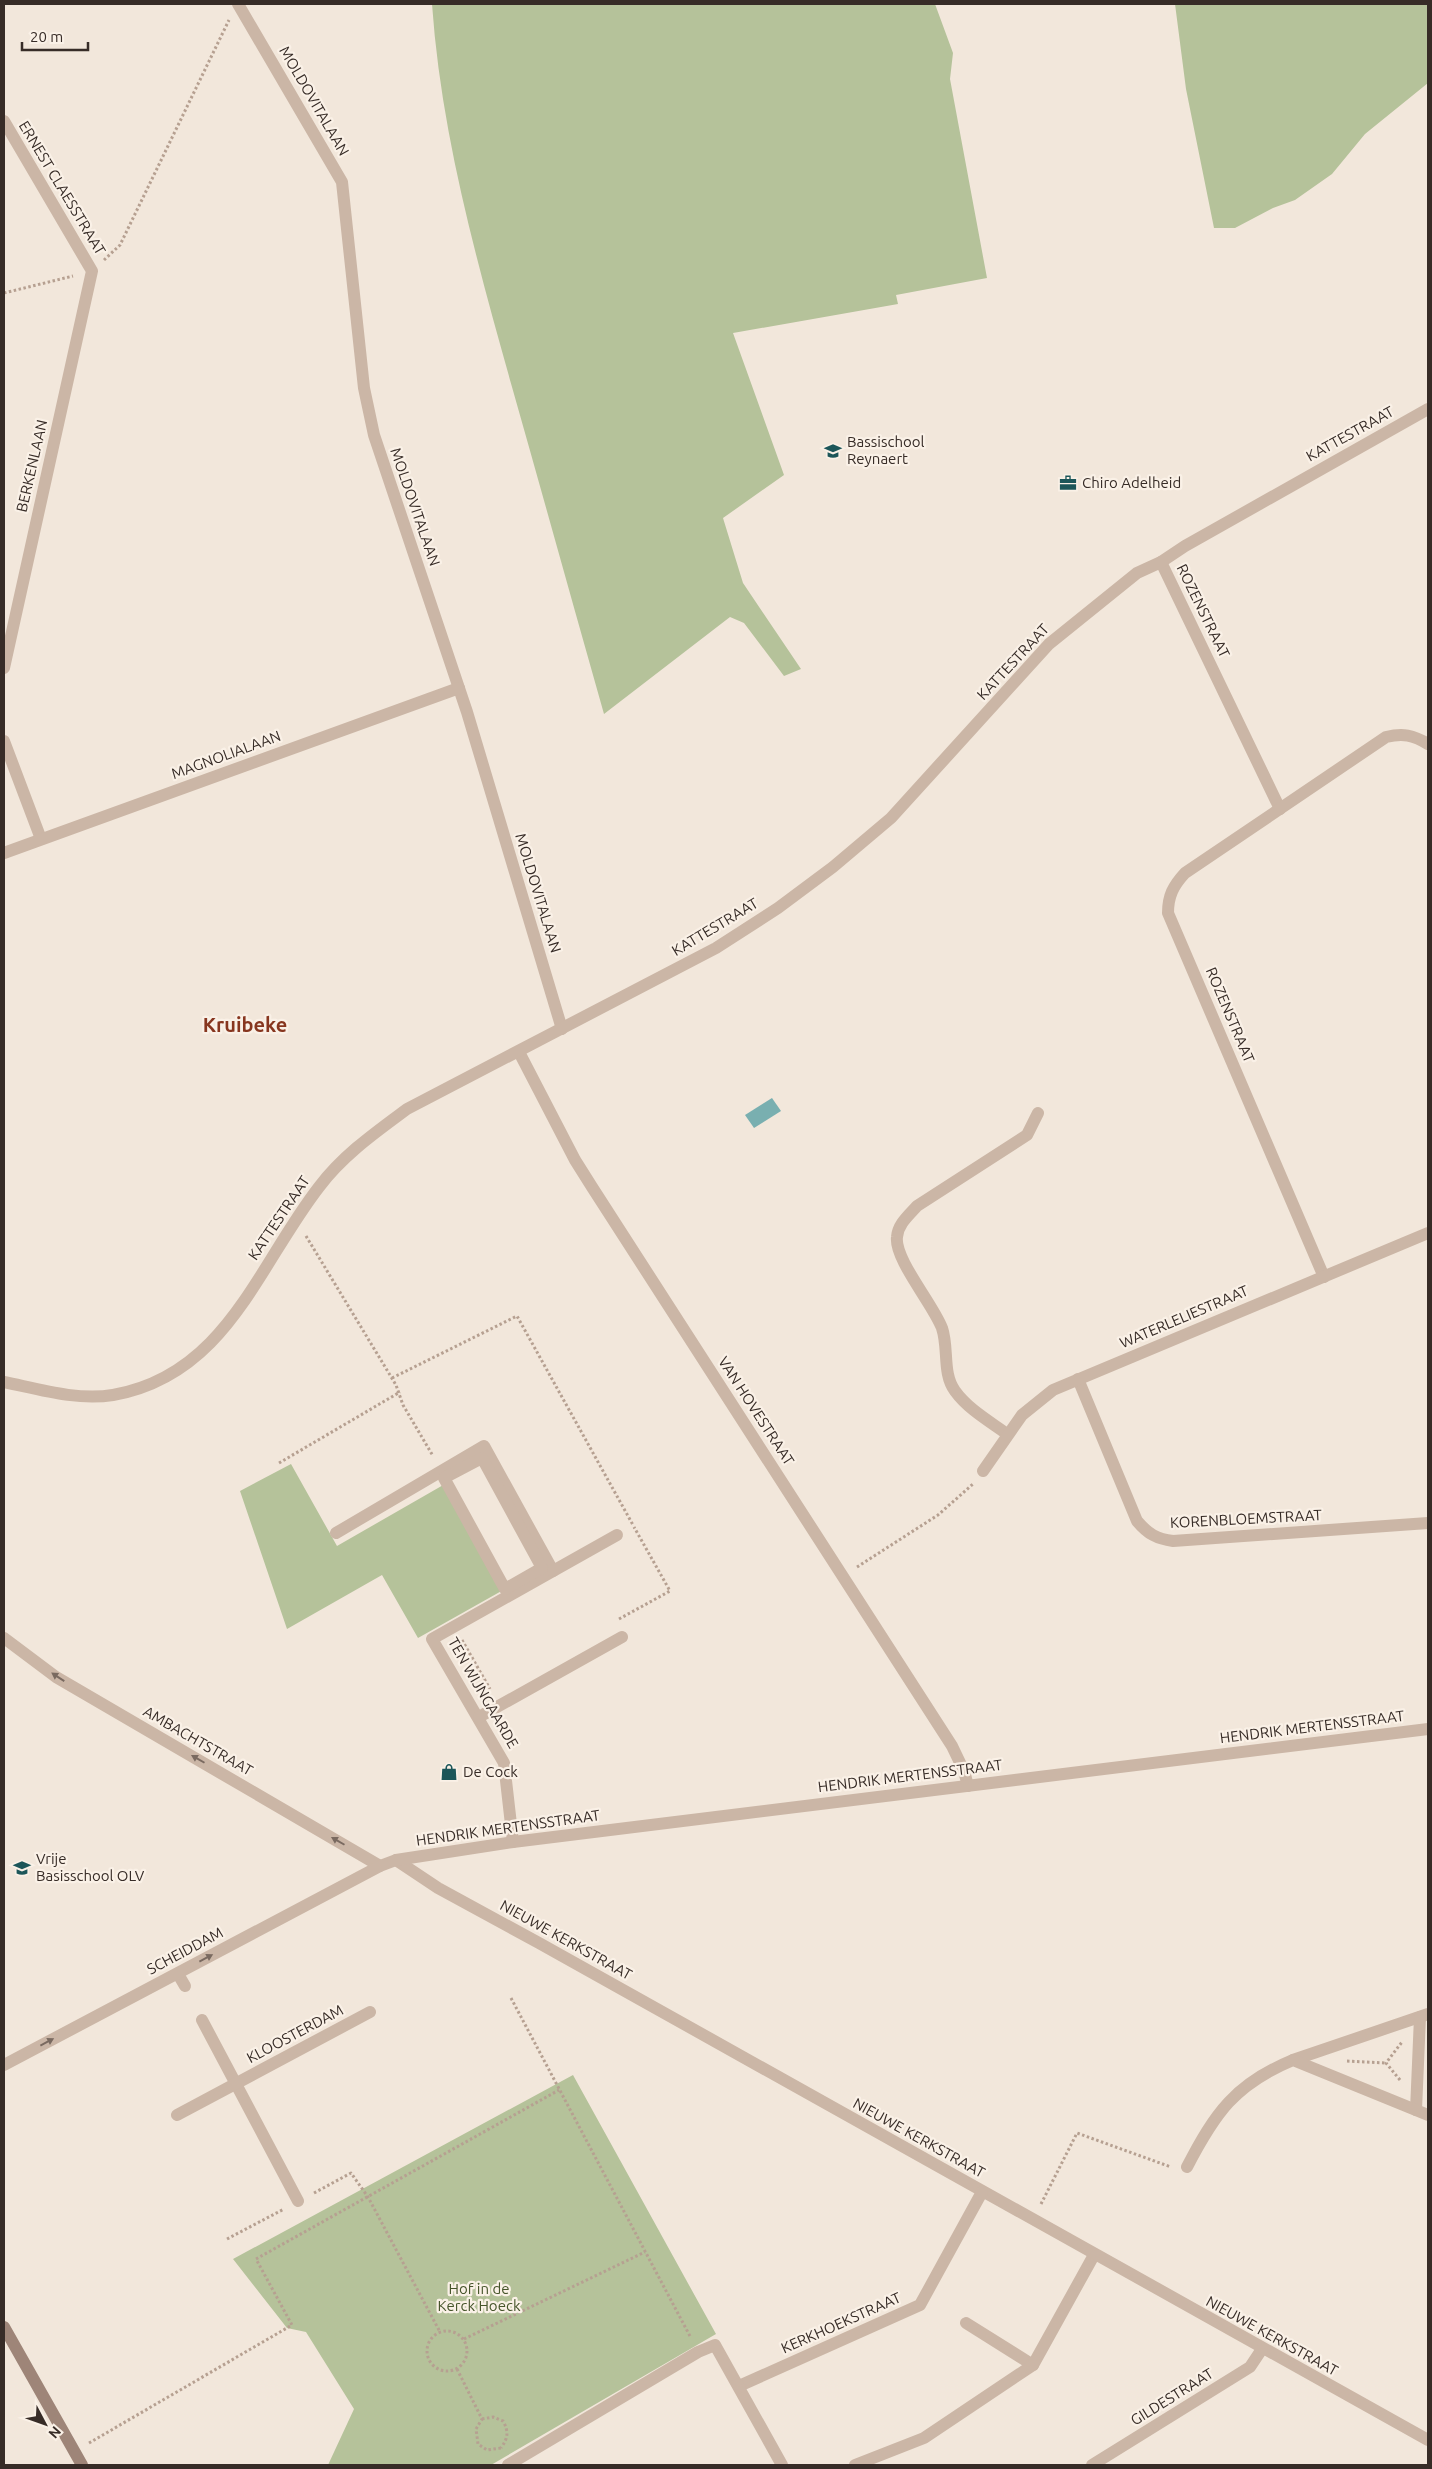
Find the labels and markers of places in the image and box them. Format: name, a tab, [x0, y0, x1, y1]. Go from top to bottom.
place label: Bassischool Reynaert	[847, 433, 925, 467]
school or university icon: Bassischool Reynaert	[823, 441, 843, 461]
office icon: Chiro Adelheid	[1058, 473, 1078, 493]
place label: Chiro Adelheid	[1082, 474, 1181, 491]
shop icon: De Cock	[439, 1762, 459, 1782]
place label: De Cock	[463, 1763, 518, 1780]
place label: Vrije Basisschool OLV	[36, 1850, 145, 1884]
school or university icon: Vrije Basisschool OLV	[12, 1858, 32, 1878]

